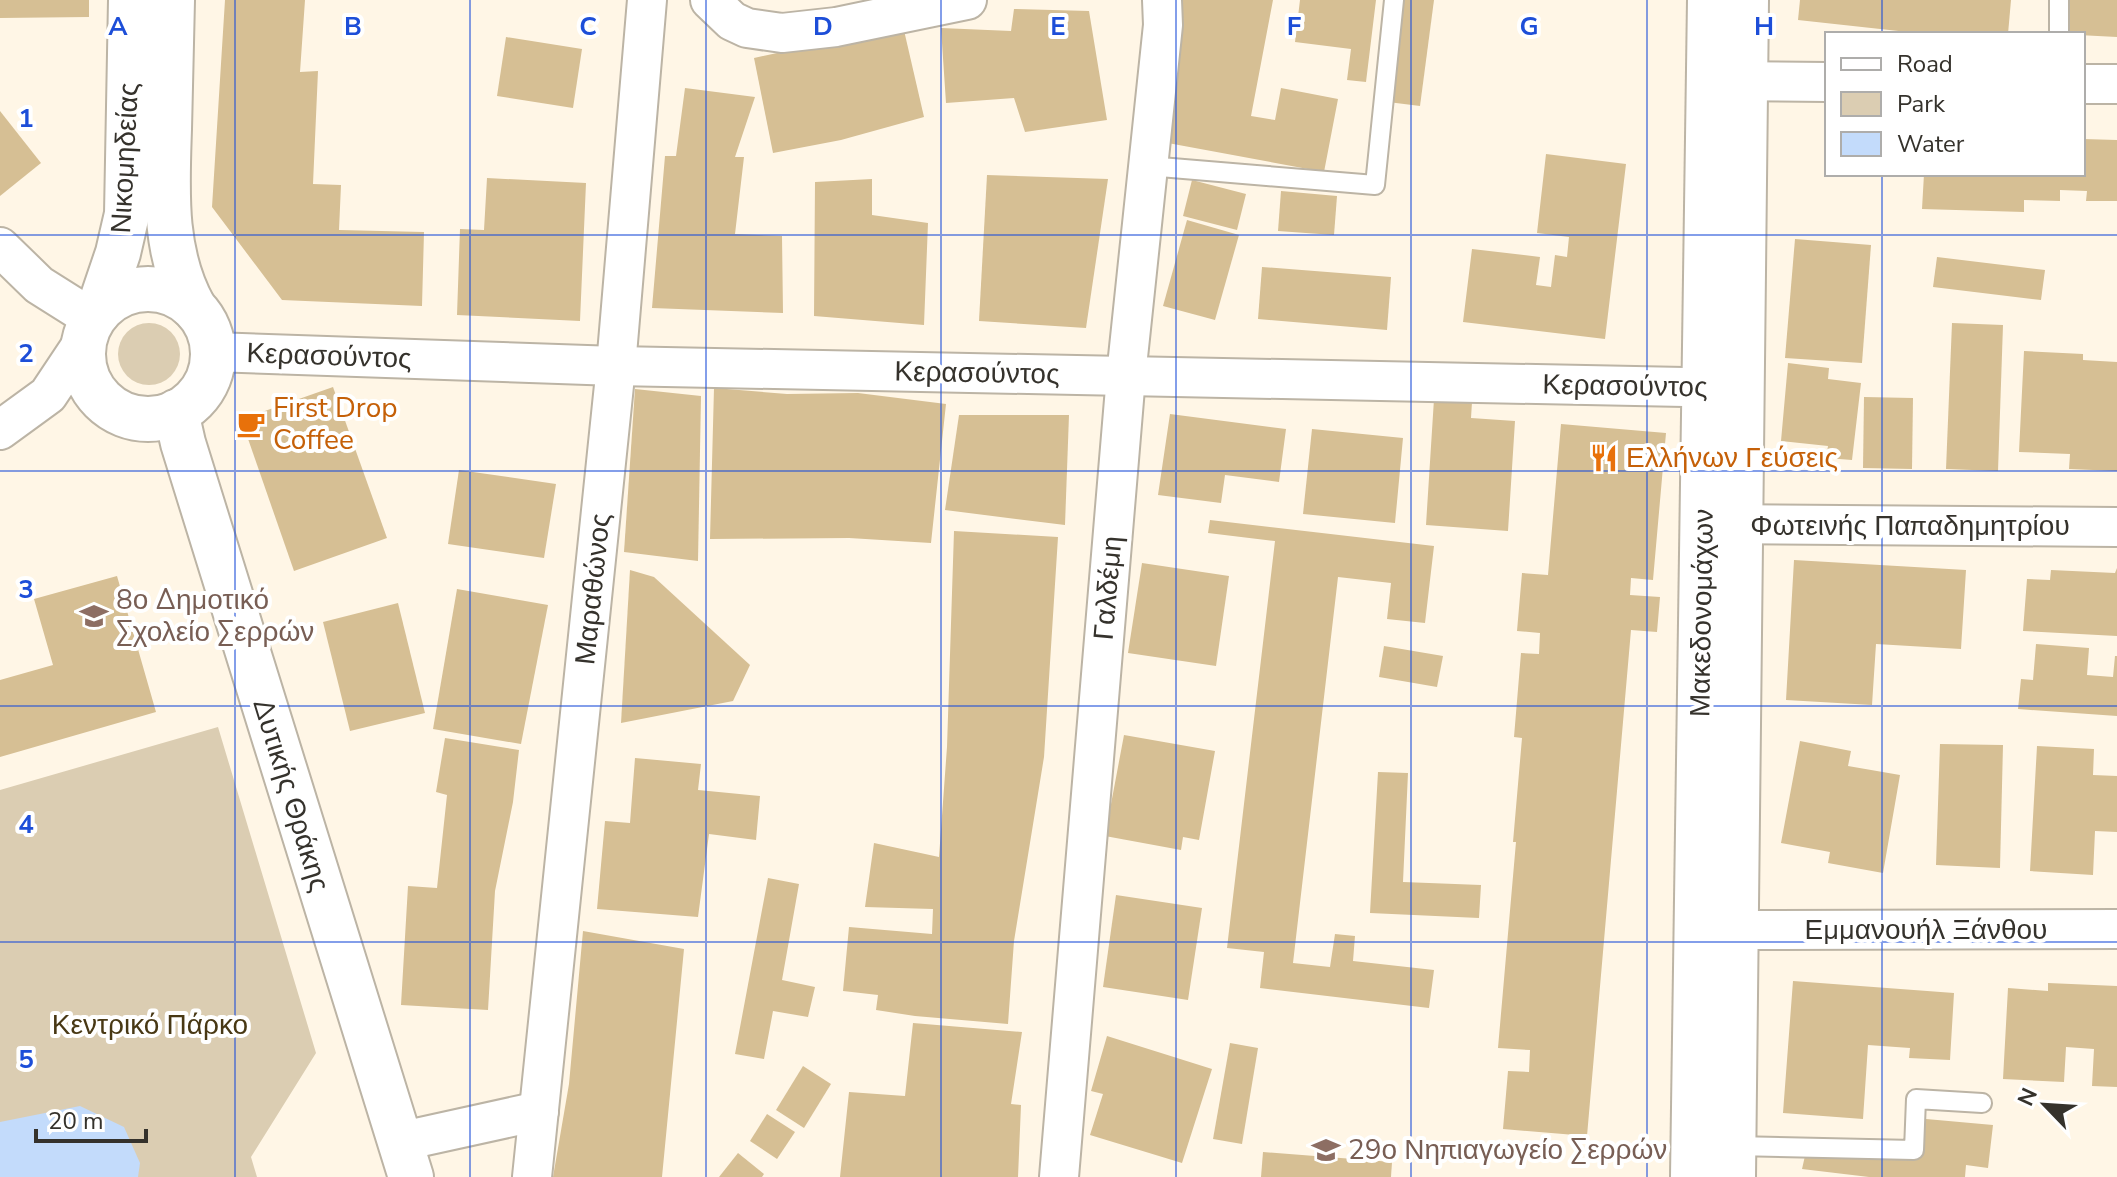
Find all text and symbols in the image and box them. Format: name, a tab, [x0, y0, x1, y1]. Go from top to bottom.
text: A	[108, 9, 128, 44]
text: B	[344, 9, 362, 44]
text: C	[579, 9, 597, 44]
text: D	[813, 9, 833, 44]
text: E	[1050, 9, 1066, 44]
text: F	[1287, 9, 1301, 44]
text: G	[1519, 9, 1539, 44]
text: H	[1754, 9, 1774, 44]
legend	[1825, 32, 2085, 176]
text: Road	[1897, 48, 1953, 80]
street label: Νικομηδείας	[102, 82, 148, 234]
text: Park	[1897, 88, 1946, 120]
text: 1	[18, 101, 34, 136]
text: Water	[1897, 128, 1965, 160]
street label: Κερασούντος	[246, 334, 412, 378]
text: 2	[18, 336, 34, 371]
street label: Κερασούντος	[894, 353, 1060, 393]
street label: Κερασούντος	[1542, 366, 1708, 406]
place label: First Drop Coffee	[273, 389, 398, 459]
cafe icon: First Drop Coffee	[236, 409, 266, 439]
place label: Ελλήνων Γεύσεις	[1626, 439, 1838, 477]
restaurant icon: Ελλήνων Γεύσεις	[1589, 443, 1619, 473]
street label: Φωτεινής Παπαδημητρίου	[1750, 507, 2070, 545]
street label: Μακεδονομάχων	[1681, 508, 1723, 718]
street label: Μαραθώνος	[566, 511, 620, 667]
street label: Γαλδέμη	[1085, 534, 1131, 642]
text: 3	[18, 572, 34, 607]
place label: 8ο Δημοτικό Σχολείο Σερρών	[116, 581, 314, 651]
school or university icon: 8ο Δημοτικό Σχολείο Σερρών	[79, 601, 109, 631]
street label: Δυτικής Θράκης	[244, 694, 338, 896]
text: 4	[18, 807, 34, 842]
street label: Εμμανουήλ Ξάνθου	[1805, 911, 2047, 949]
park label: Κεντρικό Πάρκο	[52, 1006, 248, 1044]
text: 5	[18, 1042, 34, 1077]
north arrow	[2005, 1065, 2085, 1145]
text: N	[2011, 1083, 2045, 1111]
scale bar	[36, 1093, 146, 1143]
text: 20 m	[48, 1105, 104, 1137]
place label: 29ο Νηπιαγωγείο Σερρών	[1348, 1131, 1667, 1169]
school or university icon: 29ο Νηπιαγωγείο Σερρών	[1311, 1135, 1341, 1165]

